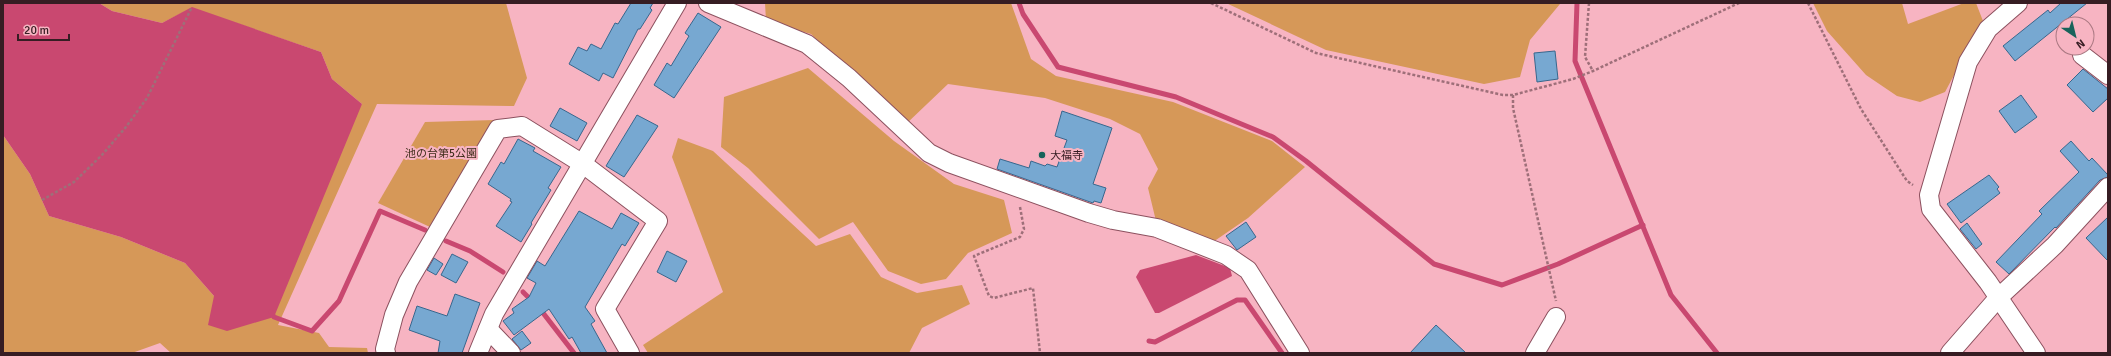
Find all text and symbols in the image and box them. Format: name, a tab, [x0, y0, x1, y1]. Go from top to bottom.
scale bar	[18, 16, 69, 42]
north arrow	[2055, 16, 2095, 56]
text: 20 m	[24, 23, 49, 38]
text: N	[2074, 36, 2087, 51]
park label: 池の台第5公園	[405, 147, 477, 160]
place label: 大福寺	[1050, 149, 1083, 162]
marker: 大福寺	[1037, 150, 1047, 160]

